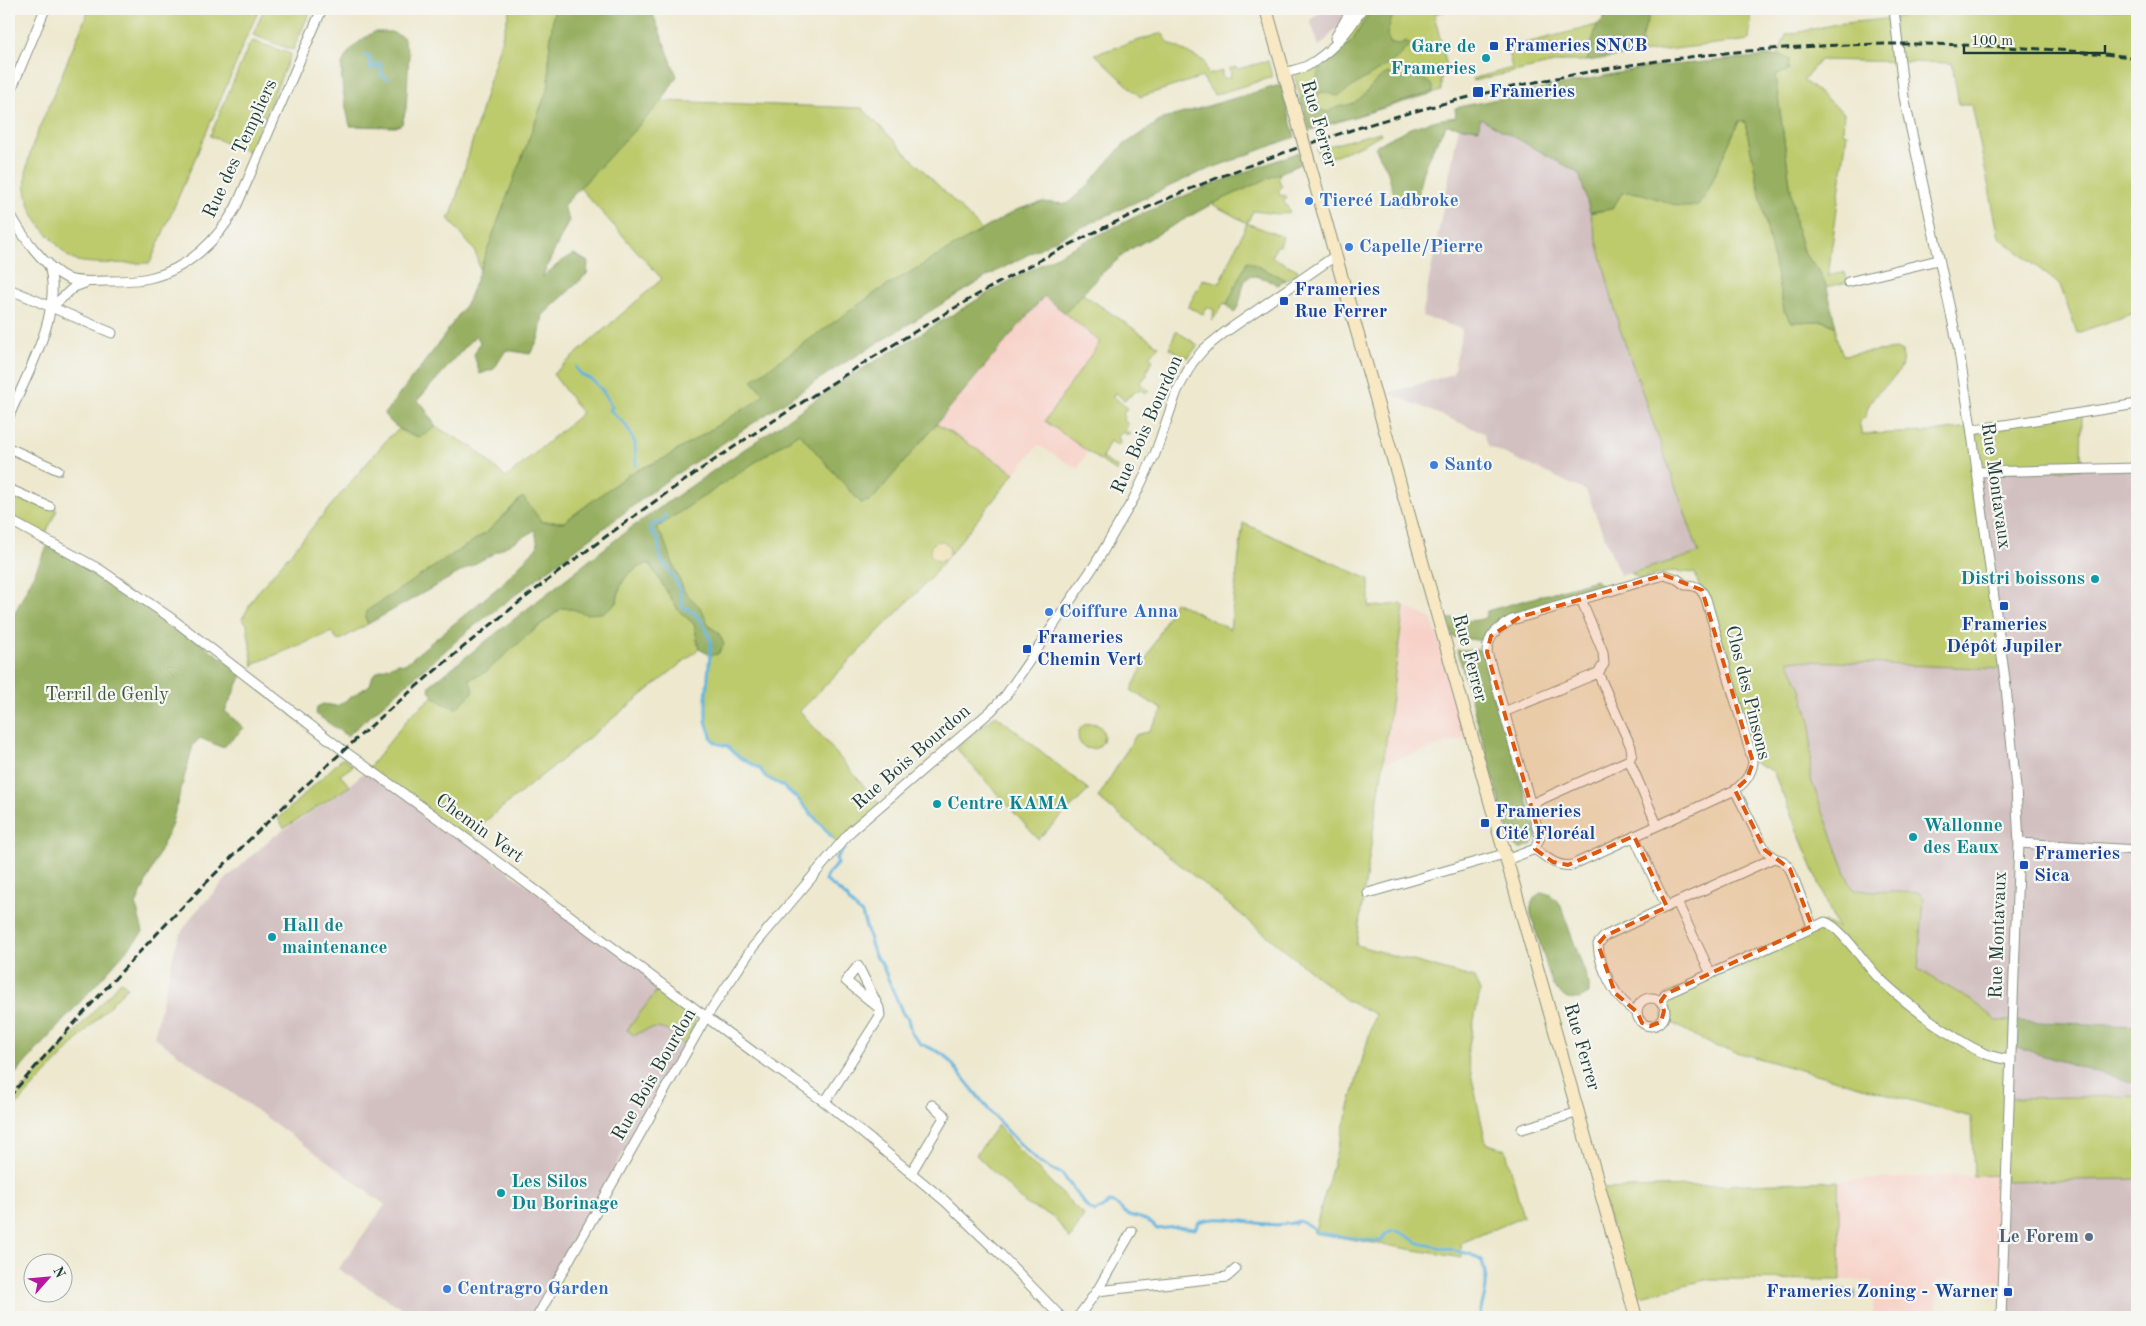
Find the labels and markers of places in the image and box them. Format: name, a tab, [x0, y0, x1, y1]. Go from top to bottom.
place label: Frameries SNCB	[1504, 37, 1647, 56]
place label: Gare de Frameries	[1390, 38, 1476, 79]
marker: Frameries SNCB	[1488, 40, 1500, 52]
marker: Gare de Frameries	[1480, 52, 1492, 64]
place label: Frameries	[1489, 83, 1575, 102]
marker: Frameries	[1471, 85, 1485, 99]
place label: Tiercé Ladbroke	[1319, 192, 1459, 211]
marker: Tiercé Ladbroke	[1303, 195, 1315, 207]
place label: Capelle/Pierre	[1359, 238, 1483, 257]
marker: Capelle/Pierre	[1343, 241, 1355, 253]
place label: Frameries Rue Ferrer	[1294, 281, 1387, 322]
marker: Frameries Rue Ferrer	[1278, 295, 1290, 307]
place label: Santo	[1444, 456, 1493, 475]
marker: Santo	[1428, 459, 1440, 471]
place label: Distri boissons	[1960, 570, 2085, 589]
marker: Distri boissons	[2089, 573, 2101, 585]
marker: Frameries Dépôt Jupiler	[1998, 600, 2010, 612]
place label: Coiffure Anna	[1059, 603, 1178, 622]
marker: Coiffure Anna	[1043, 606, 1055, 618]
place label: Frameries Dépôt Jupiler	[1946, 616, 2062, 657]
place label: Frameries Chemin Vert	[1037, 629, 1143, 670]
marker: Frameries Chemin Vert	[1021, 643, 1033, 655]
place label: Centre KAMA	[947, 795, 1069, 814]
marker: Centre KAMA	[931, 798, 943, 810]
place label: Frameries Cité Floréal	[1495, 803, 1595, 844]
marker: Frameries Cité Floréal	[1479, 817, 1491, 829]
place label: Wallonne des Eaux	[1923, 817, 2003, 858]
marker: Wallonne des Eaux	[1907, 831, 1919, 843]
place label: Frameries Sica	[2034, 845, 2120, 886]
marker: Frameries Sica	[2018, 859, 2030, 871]
place label: Hall de maintenance	[282, 917, 388, 958]
marker: Hall de maintenance	[266, 931, 278, 943]
place label: Les Silos Du Borinage	[511, 1173, 618, 1214]
marker: Les Silos Du Borinage	[495, 1187, 507, 1199]
place label: Le Forem	[1998, 1228, 2079, 1247]
marker: Le Forem	[2083, 1231, 2095, 1243]
place label: Centragro Garden	[457, 1280, 609, 1299]
marker: Centragro Garden	[441, 1283, 453, 1295]
place label: Frameries Zoning - Warner	[1766, 1283, 1998, 1302]
marker: Frameries Zoning - Warner	[2002, 1286, 2014, 1298]

